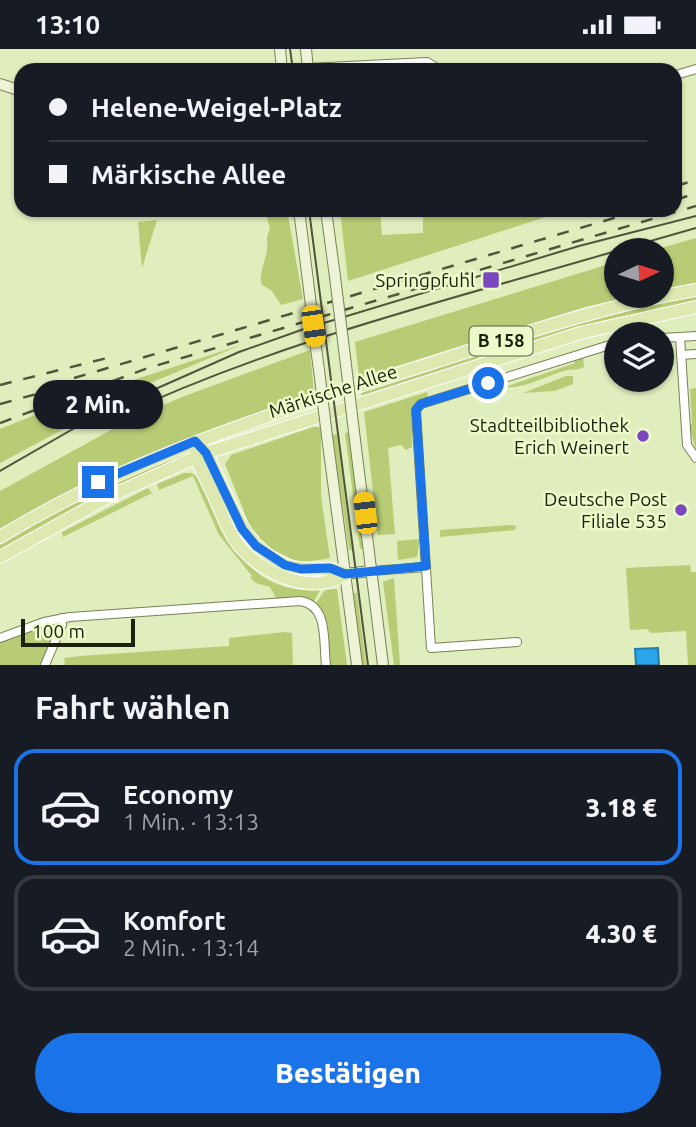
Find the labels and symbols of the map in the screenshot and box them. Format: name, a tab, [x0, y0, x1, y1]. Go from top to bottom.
north arrow	[604, 238, 674, 308]
place label: Springpfuhl	[375, 269, 475, 291]
marker: Springpfuhl	[481, 270, 501, 290]
car	[300, 304, 327, 348]
road number: B 158	[470, 327, 532, 355]
street label: Märkische Allee	[266, 360, 400, 422]
route start	[472, 367, 504, 399]
callout: 2 Min.	[33, 381, 163, 429]
place label: Stadtteilbibliothek Erich Weinert	[470, 414, 630, 458]
marker: Stadtteilbibliothek Erich Weinert	[635, 428, 651, 444]
route end	[82, 466, 114, 498]
place label: Deutsche Post Filiale 535	[544, 488, 668, 532]
car	[353, 491, 378, 535]
marker: Deutsche Post Filiale 535	[673, 502, 689, 518]
scale bar	[21, 616, 135, 648]

